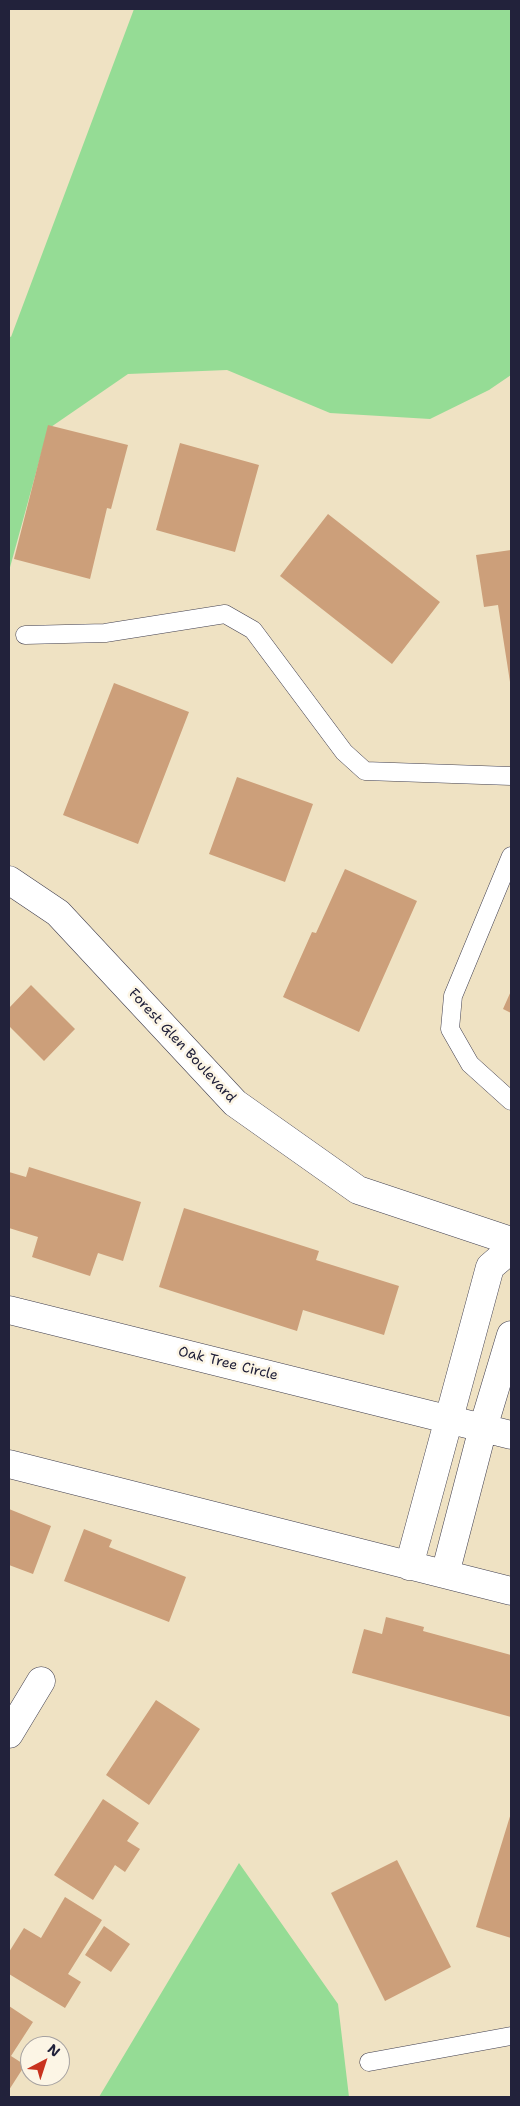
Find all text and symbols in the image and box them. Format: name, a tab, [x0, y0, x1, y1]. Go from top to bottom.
street label: Forest Glen Boulevard	[125, 986, 239, 1106]
street label: Oak Tree Circle	[176, 1343, 280, 1385]
north arrow	[20, 2036, 70, 2086]
text: N	[44, 2040, 64, 2061]

